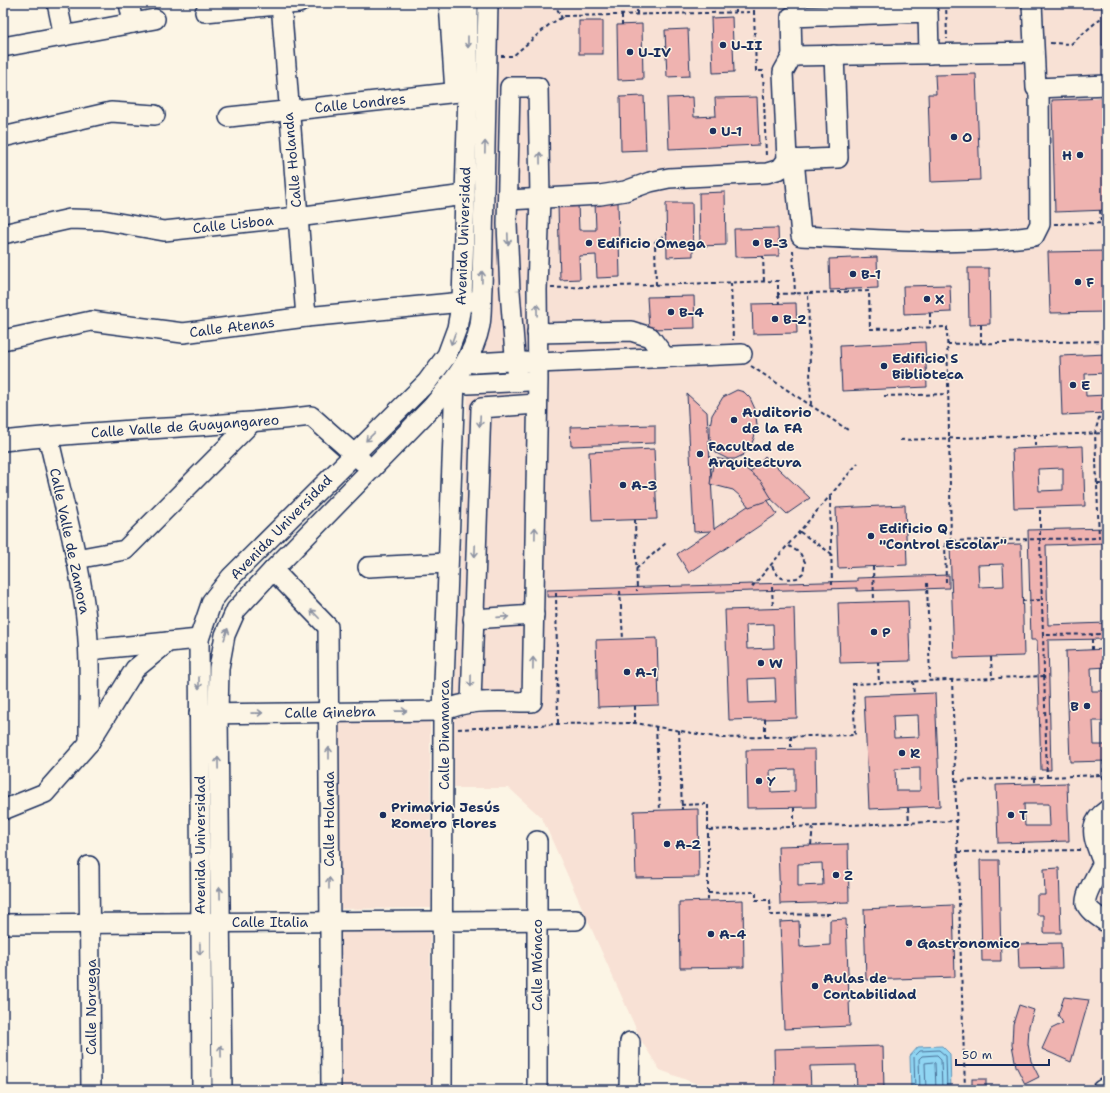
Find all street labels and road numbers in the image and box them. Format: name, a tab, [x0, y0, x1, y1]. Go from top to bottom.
street label: Calle Londres	[314, 89, 407, 117]
street label: Calle Holanda	[279, 111, 305, 208]
street label: Avenida Universidad	[452, 166, 474, 306]
street label: Calle Lisboa	[192, 211, 275, 237]
street label: Calle Atenas	[188, 313, 276, 341]
street label: Calle Valle de Guayangareo	[90, 410, 280, 442]
street label: Calle Valle de Zamora	[46, 466, 94, 616]
street label: Avenida Universidad	[226, 471, 336, 583]
street label: Calle Dinamarca	[435, 680, 453, 790]
street label: Calle Ginebra	[284, 702, 376, 722]
street label: Calle Holanda	[320, 771, 338, 867]
street label: Avenida Universidad	[191, 775, 209, 914]
street label: Calle Italia	[232, 913, 309, 931]
street label: Calle Mónaco	[528, 919, 546, 1011]
street label: Calle Noruega	[82, 959, 100, 1055]

